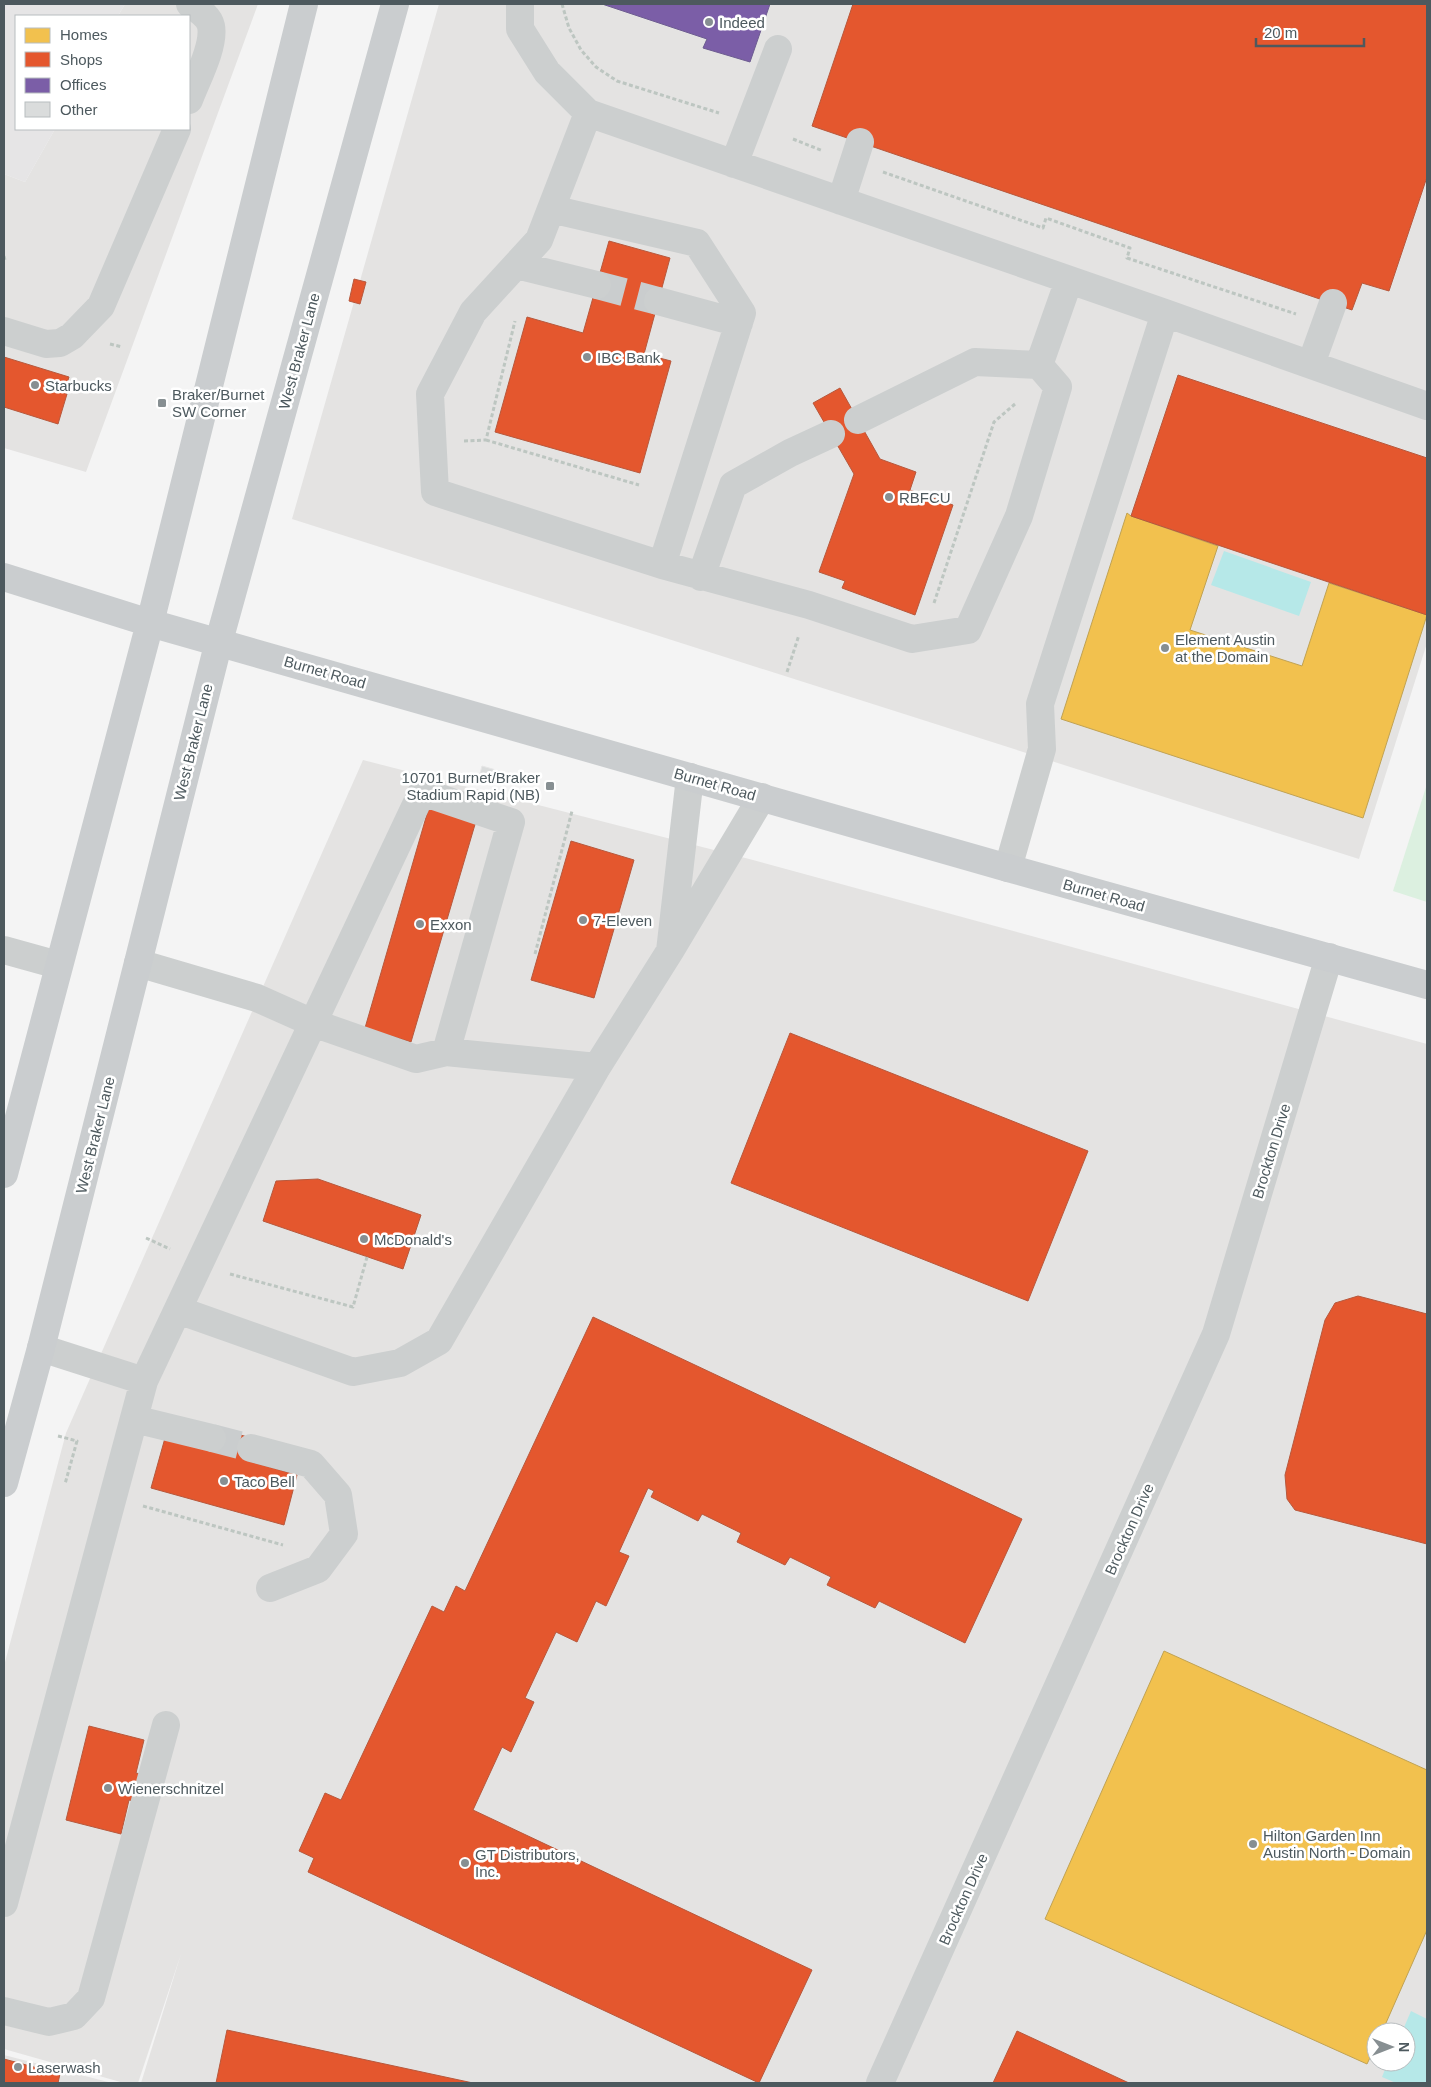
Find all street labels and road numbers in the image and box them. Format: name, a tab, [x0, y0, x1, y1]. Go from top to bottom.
street label: West Braker Lane	[275, 291, 323, 411]
street label: Burnet Road	[282, 652, 368, 692]
street label: West Braker Lane	[170, 682, 216, 802]
street label: Burnet Road	[672, 764, 758, 804]
street label: Burnet Road	[1061, 875, 1147, 915]
street label: West Braker Lane	[72, 1075, 118, 1195]
street label: Brockton Drive	[1248, 1101, 1294, 1201]
street label: Brockton Drive	[1101, 1481, 1157, 1577]
street label: Brockton Drive	[935, 1851, 991, 1947]

